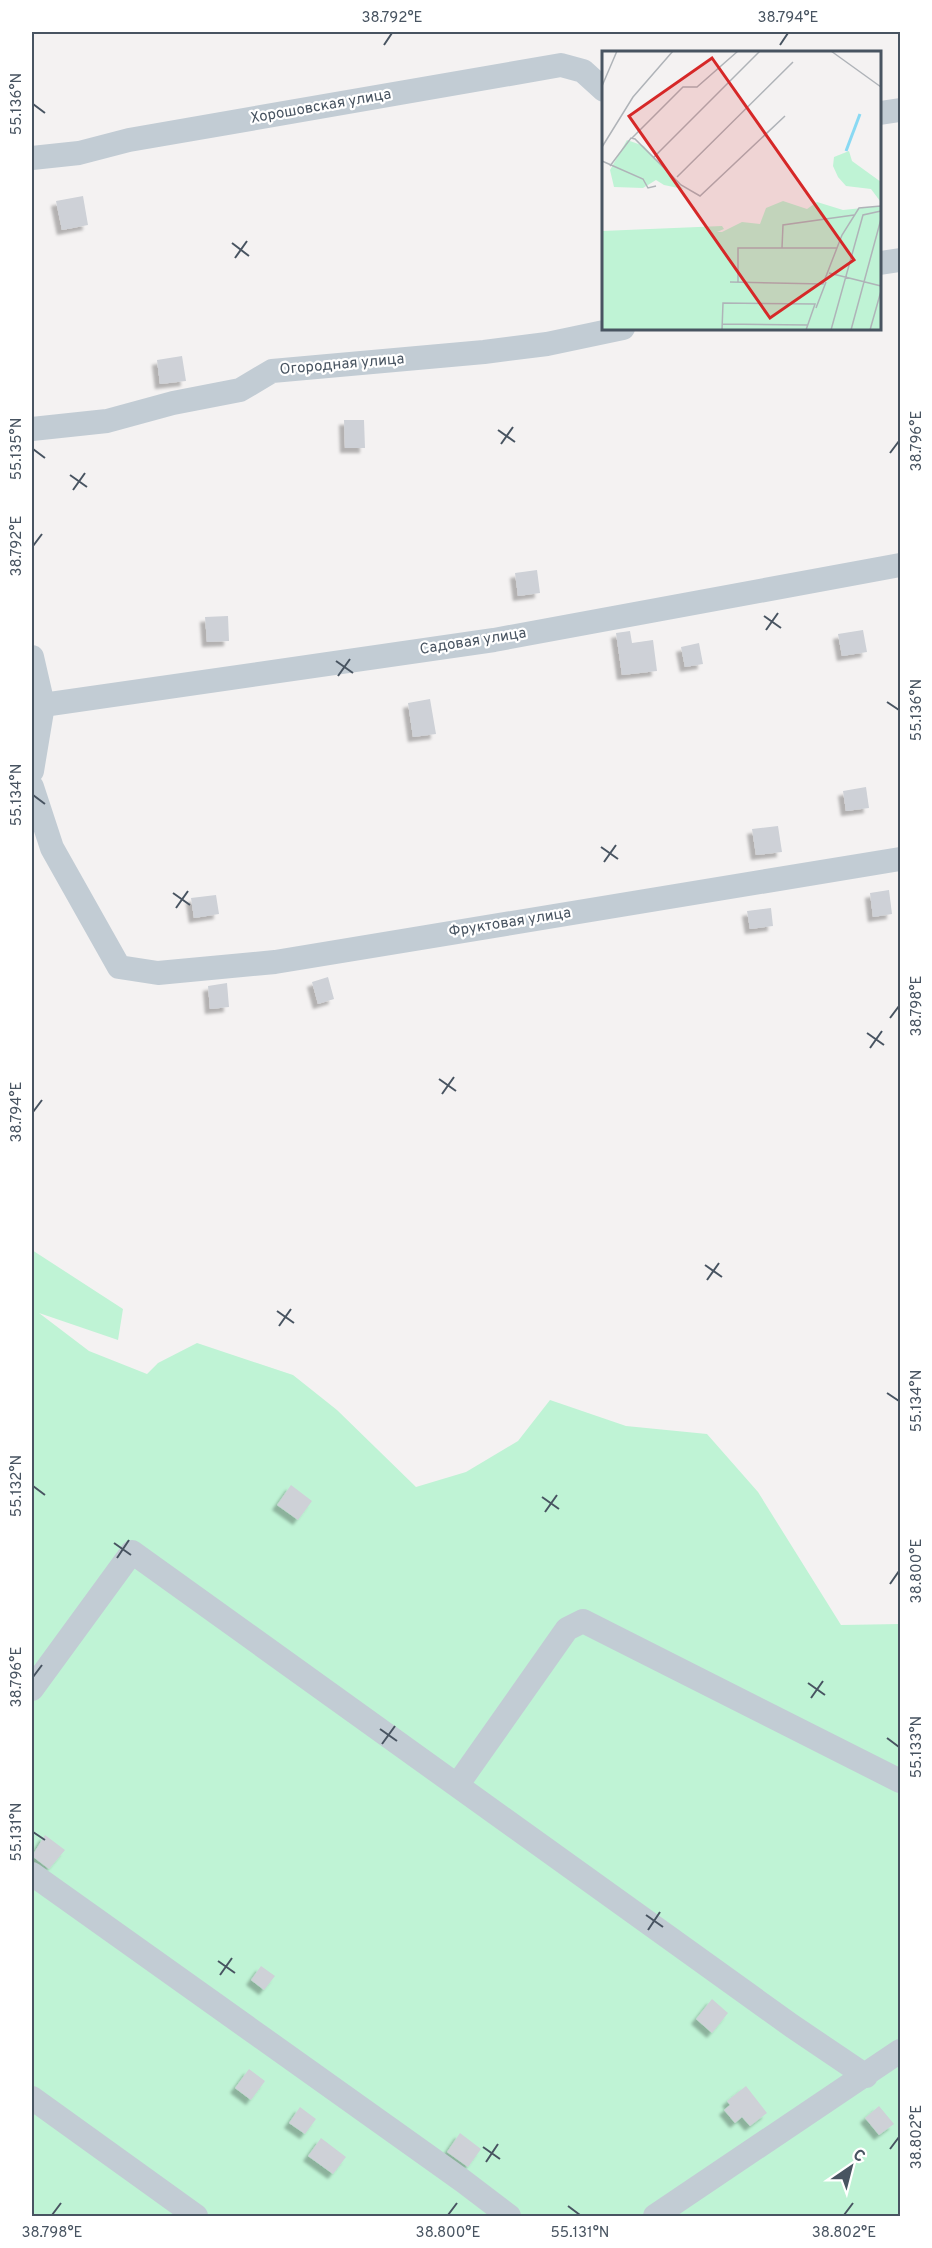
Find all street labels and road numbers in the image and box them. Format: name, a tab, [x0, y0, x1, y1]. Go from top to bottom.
street label: Хорошовская улица	[249, 85, 393, 129]
street label: Огородная улица	[279, 350, 405, 380]
street label: Садовая улица	[418, 624, 528, 660]
street label: Фруктовая улица	[448, 904, 572, 942]

